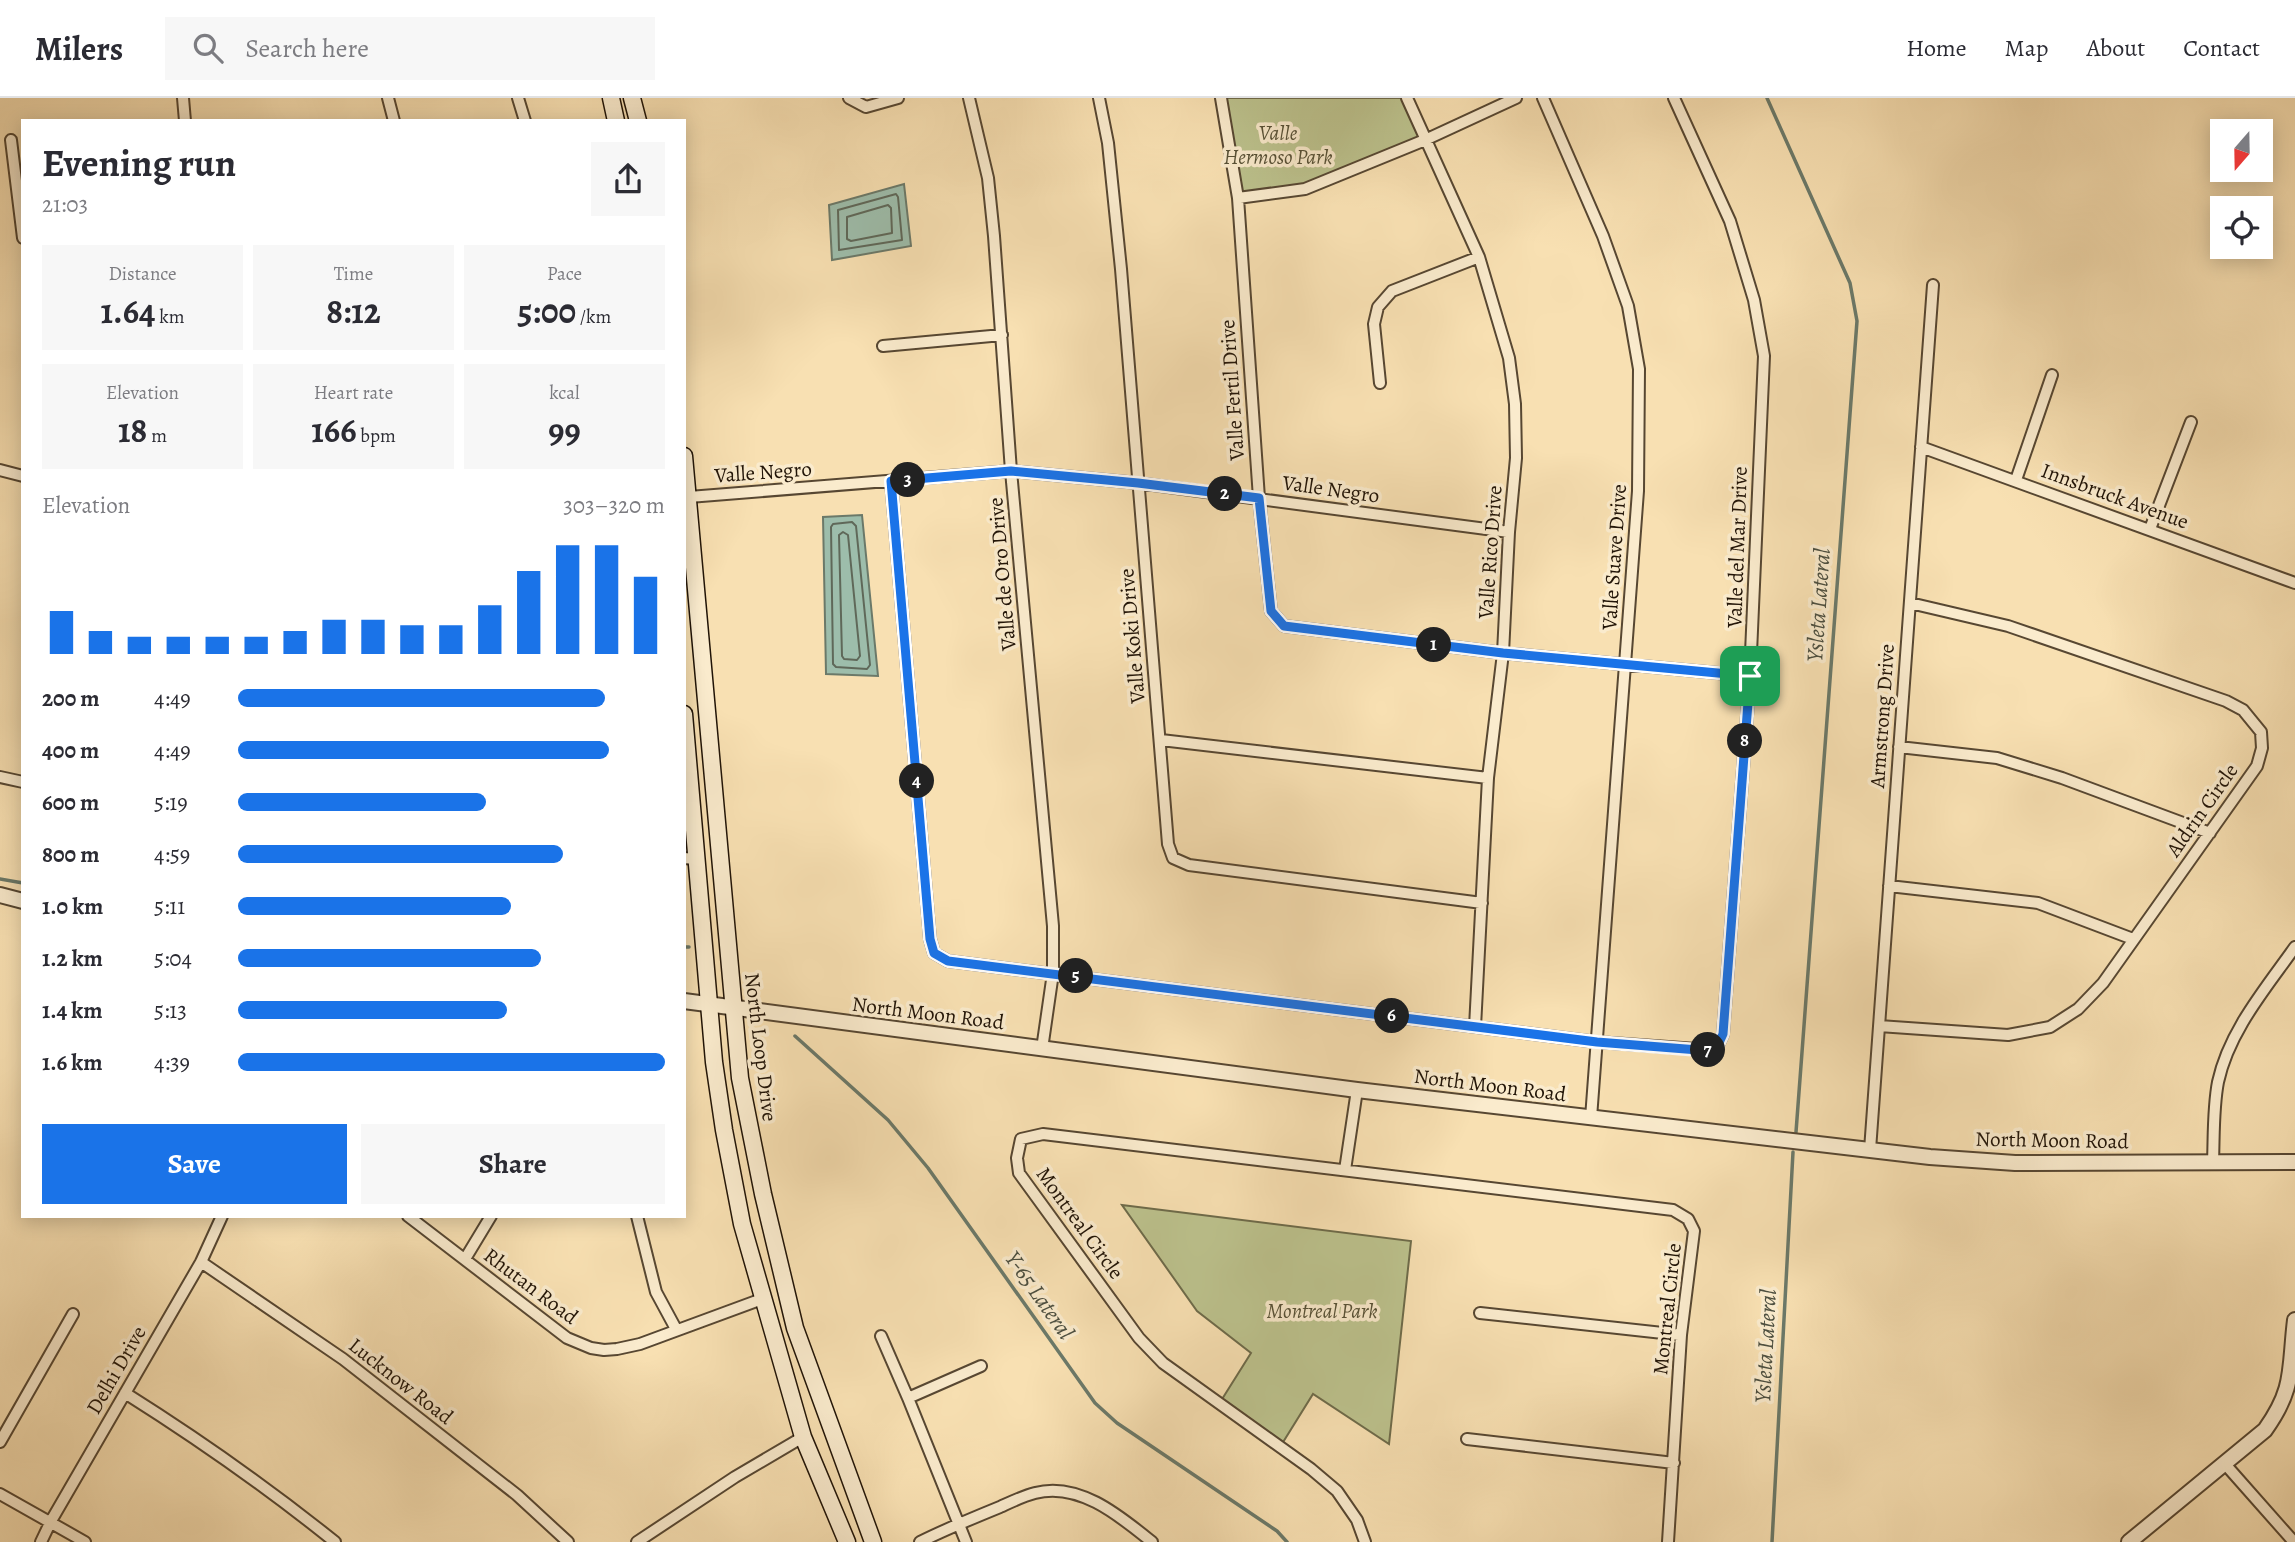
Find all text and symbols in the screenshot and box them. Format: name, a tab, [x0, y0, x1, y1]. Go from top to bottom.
search box	[165, 17, 655, 80]
text: Milers	[35, 26, 123, 71]
icon: search	[189, 29, 227, 67]
text: Search here	[245, 31, 369, 66]
text: Home	[1906, 32, 1967, 64]
text: Map	[2005, 32, 2049, 64]
text: About	[2087, 32, 2145, 64]
text: Contact	[2183, 32, 2260, 64]
park label: Valle Hermoso Park	[1223, 119, 1333, 171]
north arrow	[2210, 119, 2273, 182]
map controls	[2210, 119, 2273, 259]
text: Evening run	[42, 137, 236, 189]
button: share	[591, 142, 665, 216]
text: 21:03	[42, 189, 88, 220]
button: locate	[2210, 196, 2273, 259]
text: Distance	[108, 261, 177, 287]
text: Time	[334, 261, 373, 287]
text: Pace	[547, 261, 582, 287]
text: 1.64	[101, 287, 155, 335]
text: 8:12	[326, 287, 381, 335]
text: 5:00	[518, 287, 576, 335]
text: km	[155, 304, 184, 330]
text: /km	[576, 304, 611, 330]
street label: Valle Fertil Drive	[1213, 319, 1251, 462]
text: Elevation	[106, 380, 179, 406]
text: Heart rate	[314, 380, 393, 406]
text: kcal	[549, 380, 580, 406]
text: 18	[118, 406, 147, 454]
text: 166	[311, 406, 356, 454]
text: 99	[548, 406, 581, 454]
text: m	[147, 423, 167, 449]
text: bpm	[356, 423, 396, 449]
street label: Valle Negro	[712, 455, 813, 489]
street label: Innsbruck Avenue	[2037, 456, 2193, 536]
pin: 3	[890, 462, 926, 498]
text: 3	[903, 466, 912, 492]
street label: Valle del Mar Drive	[1720, 466, 1754, 629]
street label: Valle Negro	[1280, 468, 1381, 510]
pin: 2	[1208, 476, 1242, 512]
text: 2	[1220, 480, 1229, 506]
street label: Valle Suave Drive	[1595, 483, 1633, 632]
street label: Valle Rico Drive	[1471, 484, 1509, 621]
text: Elevation	[42, 490, 130, 521]
text: 303–320 m	[563, 490, 665, 521]
street label: Valle de Oro Drive	[981, 496, 1023, 653]
water label: Ysleta Lateral	[1799, 547, 1838, 663]
street label: Valle Koki Drive	[1112, 567, 1152, 706]
pin: 1	[1416, 628, 1452, 662]
text: 1	[1430, 631, 1437, 657]
street label: Armstrong Drive	[1863, 643, 1901, 790]
pin	[1720, 646, 1780, 706]
icon: arrive	[1731, 657, 1769, 695]
text: 200 m	[42, 683, 100, 714]
text: 4:49	[154, 683, 191, 714]
pin: 8	[1728, 724, 1762, 758]
text: 8	[1740, 727, 1749, 753]
text: 400 m	[42, 735, 99, 766]
text: 4:49	[154, 735, 191, 766]
street label: Aldrin Circle	[2159, 758, 2244, 863]
pin: 4	[900, 764, 934, 798]
text: 4	[912, 767, 921, 793]
text: 600 m	[42, 787, 99, 818]
text: 5:19	[154, 787, 188, 818]
text: 800 m	[42, 839, 99, 870]
text: 4:59	[154, 839, 190, 870]
text: 1.0 km	[42, 891, 103, 922]
text: 5:11	[154, 891, 185, 922]
text: 1.2 km	[42, 943, 103, 974]
text: 5:04	[154, 943, 192, 974]
pin: 5	[1058, 958, 1094, 994]
text: 5	[1071, 962, 1080, 988]
street label: North Loop Drive	[738, 971, 784, 1123]
street label: North Moon Road	[850, 990, 1006, 1036]
text: 1.4 km	[42, 995, 103, 1026]
text: 5:13	[154, 995, 187, 1026]
pin: 6	[1374, 998, 1410, 1034]
text: 6	[1387, 1002, 1396, 1028]
pin: 7	[1690, 1032, 1726, 1068]
text: 7	[1703, 1036, 1712, 1062]
text: 1.6 km	[42, 1047, 102, 1078]
text: 4:39	[154, 1047, 190, 1078]
street label: North Moon Road	[1412, 1062, 1568, 1108]
button: Save	[42, 1124, 347, 1204]
button: Share	[361, 1124, 665, 1204]
street label: North Moon Road	[1975, 1125, 2130, 1155]
street label: Montreal Circle	[1030, 1161, 1130, 1285]
street label: Rhutan Road	[478, 1241, 584, 1331]
street label: Montreal Circle	[1646, 1242, 1688, 1376]
water label: Y-65 Lateral	[998, 1245, 1082, 1346]
water label: Ysleta Lateral	[1747, 1288, 1784, 1404]
park label: Montreal Park	[1266, 1297, 1378, 1325]
street label: Delhi Drive	[79, 1321, 153, 1419]
street label: Lucknow Road	[343, 1331, 460, 1431]

